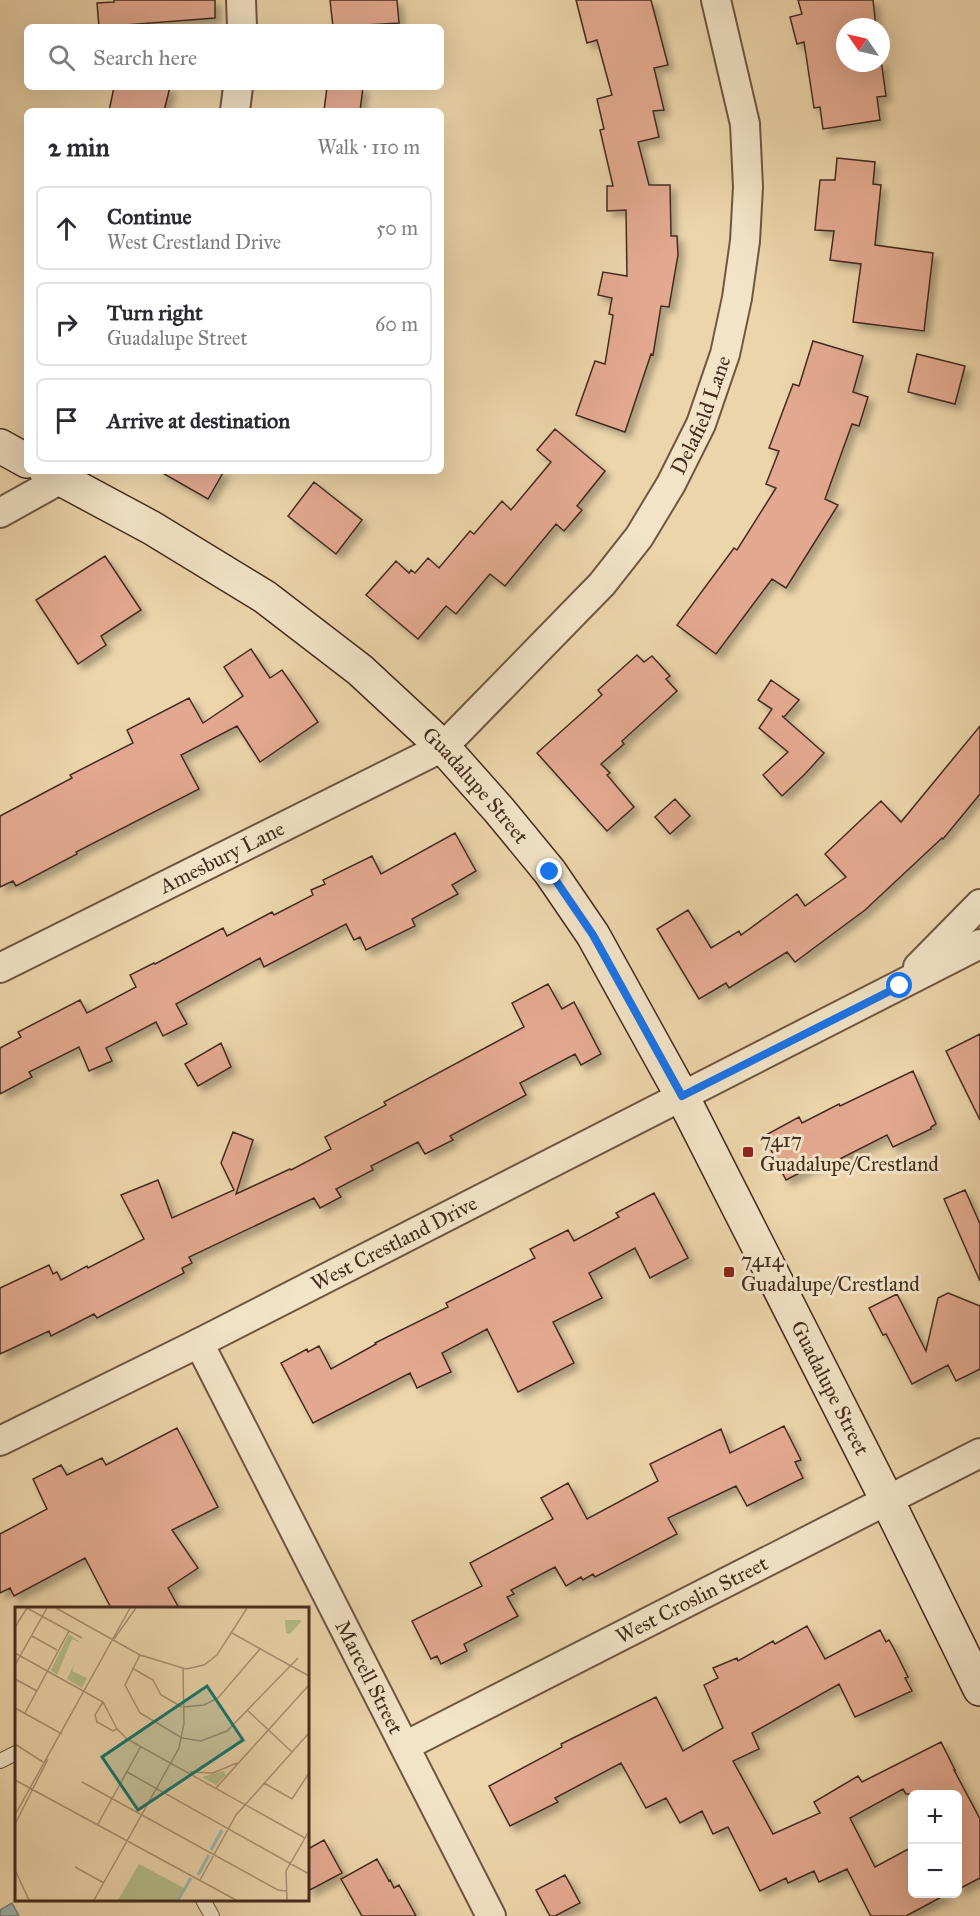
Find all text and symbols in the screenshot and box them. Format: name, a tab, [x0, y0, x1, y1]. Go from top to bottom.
north arrow	[836, 18, 890, 72]
search box	[24, 24, 444, 90]
icon: search	[45, 41, 78, 74]
text: Search here	[93, 44, 197, 71]
text: 2 min	[48, 131, 109, 163]
text: Walk · 110 m	[317, 135, 420, 159]
text: Continue	[107, 203, 192, 230]
icon: ahead	[50, 212, 83, 245]
text: 50 m	[376, 216, 418, 240]
text: West Crestland Drive	[107, 230, 281, 254]
text: Turn right	[107, 299, 203, 326]
icon: right	[50, 308, 83, 341]
text: 60 m	[375, 312, 418, 336]
text: Guadalupe Street	[107, 326, 248, 350]
street label: Delafield Lane	[665, 352, 737, 479]
icon: arrive	[50, 404, 83, 437]
text: Arrive at destination	[107, 407, 290, 434]
street label: Guadalupe Street	[417, 721, 535, 849]
street label: Amesbury Lane	[154, 815, 289, 900]
route end	[536, 858, 562, 884]
route start	[886, 972, 912, 998]
place label: 7417 Guadalupe/Crestland	[760, 1127, 939, 1177]
marker: 7417 Guadalupe/Crestland	[741, 1145, 755, 1159]
street label: West Crestland Drive	[307, 1190, 482, 1296]
place label: 7414 Guadalupe/Crestland	[741, 1247, 920, 1297]
marker: 7414 Guadalupe/Crestland	[722, 1265, 736, 1279]
street label: Guadalupe Street	[785, 1316, 875, 1460]
street label: West Croslin Street	[611, 1550, 773, 1649]
inset map	[15, 1607, 309, 1901]
street label: Marcell Street	[330, 1616, 409, 1739]
map controls	[908, 1790, 962, 1898]
button: +	[908, 1790, 962, 1844]
button: −	[908, 1844, 962, 1898]

